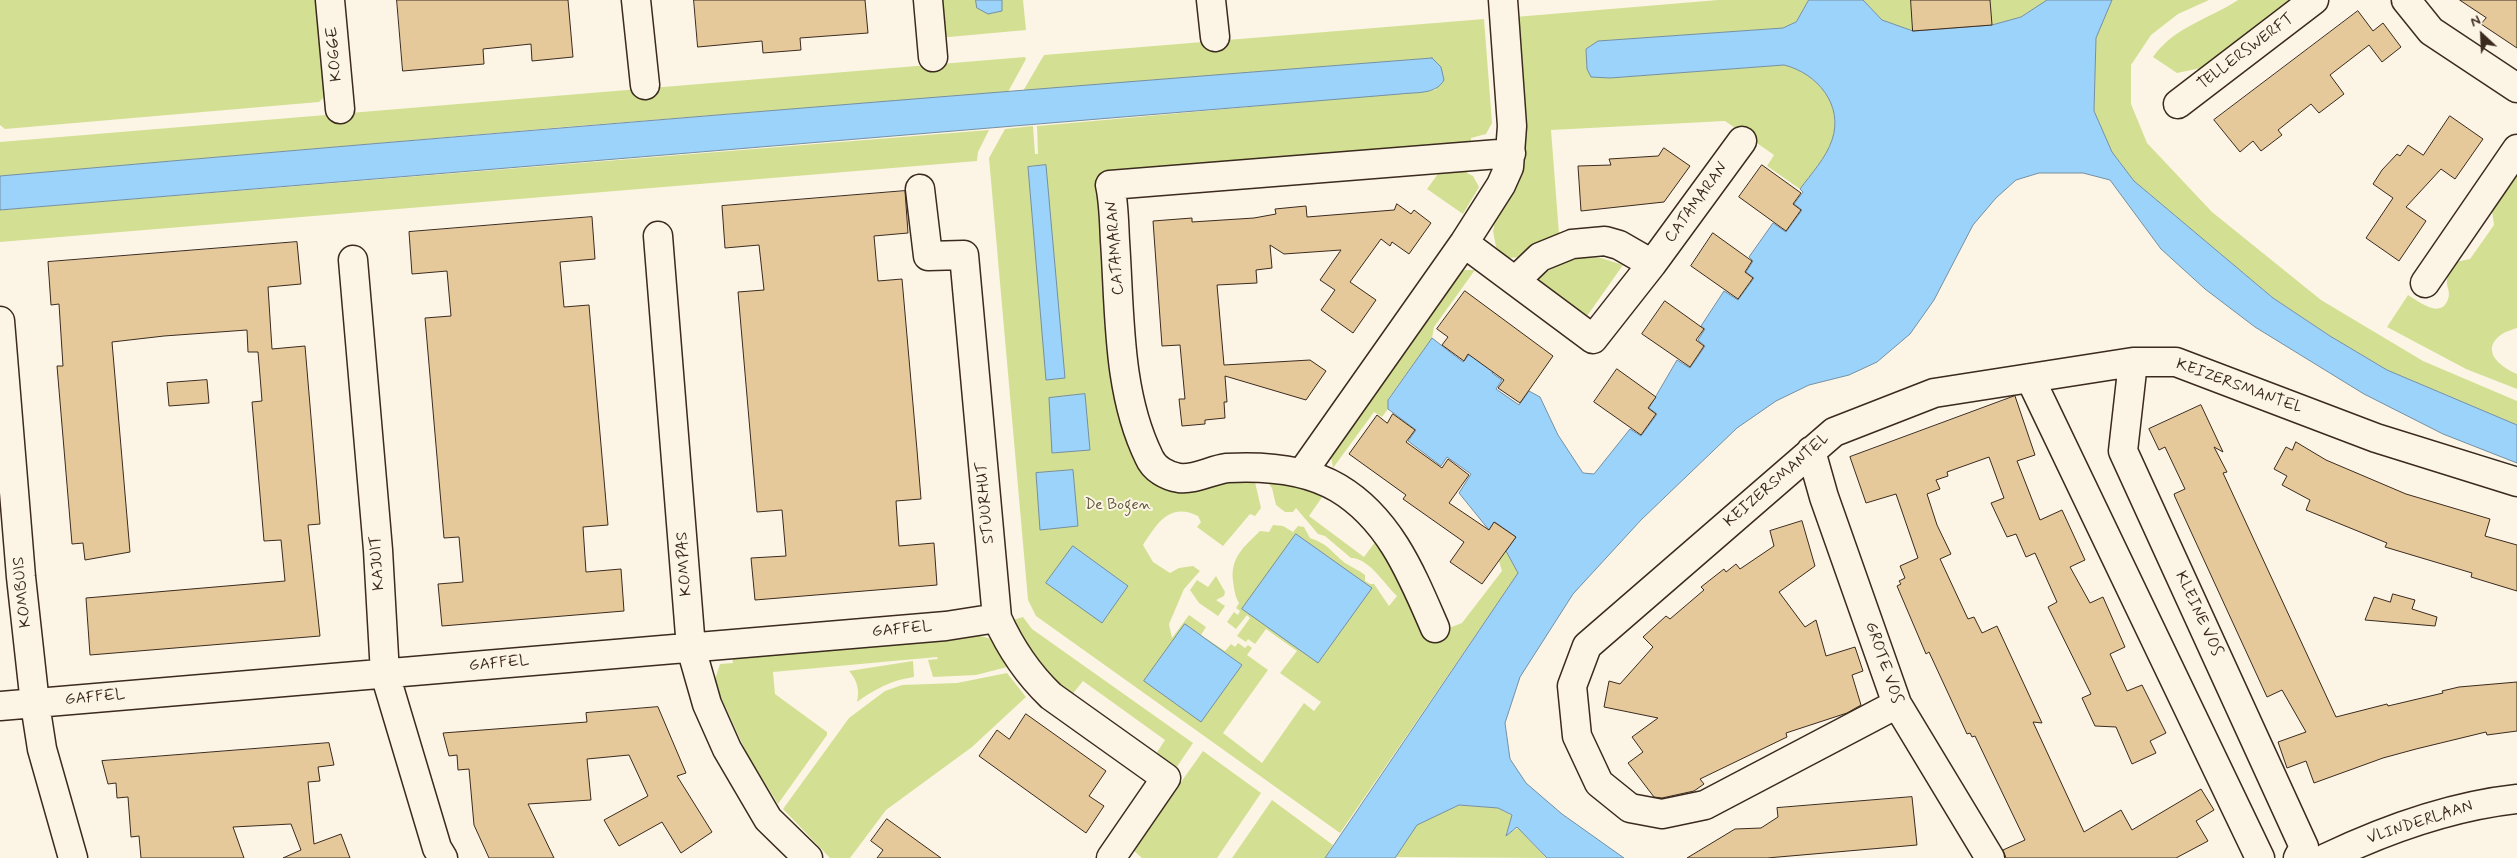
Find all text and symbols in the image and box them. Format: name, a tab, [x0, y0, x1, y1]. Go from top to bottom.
street label: TELLERSWERFT	[2194, 10, 2298, 94]
north arrow	[2457, 10, 2507, 60]
text: N	[2468, 11, 2484, 32]
street label: KOGGE	[323, 26, 347, 82]
street label: CATAMARAN	[1661, 159, 1733, 247]
street label: CATAMARAN	[1103, 200, 1129, 296]
street label: KEIZERSMANTEL	[2173, 355, 2305, 419]
street label: KEIZERSMANTEL	[1720, 430, 1834, 532]
street label: STUURHUT	[973, 461, 999, 545]
park label: De Bogen	[1085, 496, 1151, 516]
street label: KOMPAS	[673, 531, 697, 597]
street label: KAJUIT	[366, 535, 390, 591]
street label: KOMBUIS	[10, 555, 36, 629]
street label: KLEINE VOS	[2170, 569, 2226, 659]
street label: GAFFEL	[871, 618, 933, 642]
street label: GROTE VOS	[1860, 620, 1906, 706]
street label: GAFFEL	[468, 652, 530, 676]
street label: GAFFEL	[64, 686, 126, 710]
street label: VLINDERLAAN	[2365, 797, 2475, 849]

